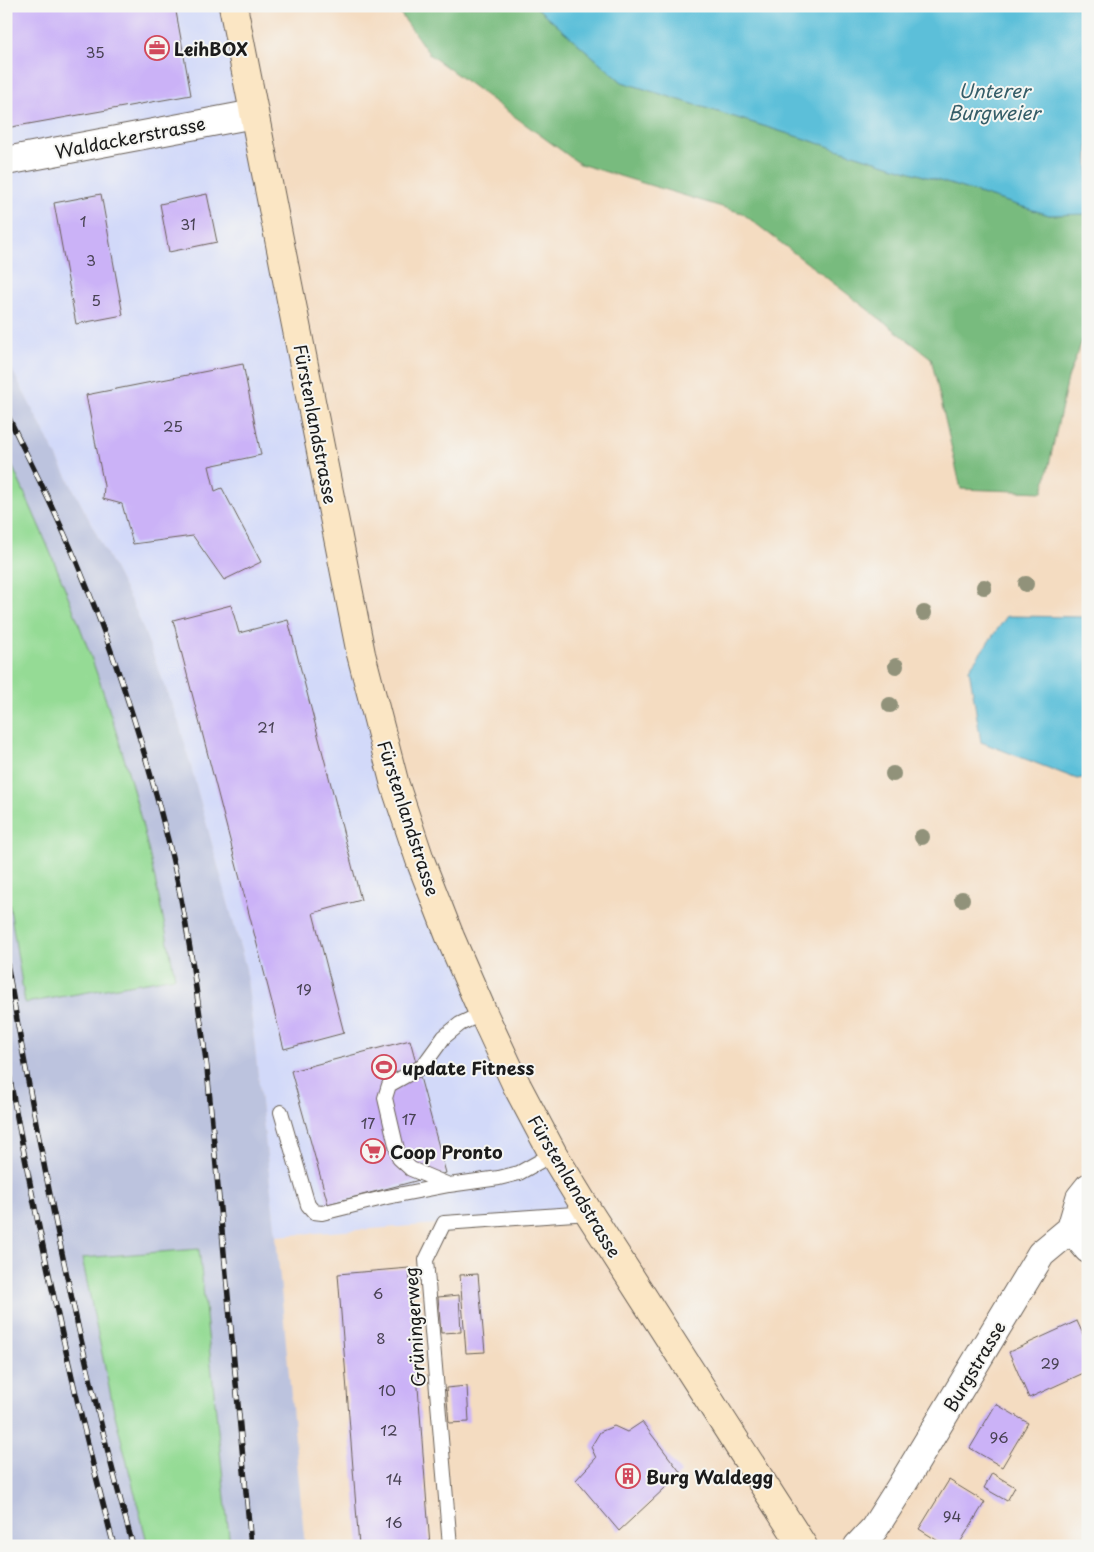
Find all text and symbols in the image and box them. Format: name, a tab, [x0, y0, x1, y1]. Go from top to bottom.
office icon: LeihBOX	[144, 35, 170, 61]
place label: LeihBOX	[174, 35, 249, 62]
house number: 35	[85, 40, 105, 63]
water label: Unterer Burgweier	[948, 76, 1042, 126]
street label: Waldackerstrasse	[52, 109, 208, 165]
house number: 1	[80, 209, 86, 232]
house number: 31	[180, 212, 196, 235]
house number: 3	[86, 248, 96, 271]
house number: 5	[91, 288, 101, 311]
street label: Fürstenlandstrasse	[287, 342, 345, 506]
house number: 25	[163, 414, 183, 437]
house number: 21	[257, 715, 275, 738]
street label: Fürstenlandstrasse	[371, 737, 447, 899]
house number: 19	[296, 977, 312, 1000]
sports icon: update Fitness	[371, 1054, 397, 1080]
place label: update Fitness	[402, 1054, 534, 1081]
house number: 17	[402, 1107, 416, 1130]
street label: Fürstenlandstrasse	[522, 1109, 628, 1263]
house number: 17	[361, 1111, 375, 1134]
supermarket icon: Coop Pronto	[360, 1138, 386, 1164]
place label: Coop Pronto	[390, 1138, 503, 1165]
street label: Grüningerweg	[396, 1266, 432, 1388]
house number: 6	[373, 1281, 383, 1304]
street label: Burgstrasse	[936, 1315, 1012, 1417]
house number: 8	[376, 1326, 386, 1349]
house number: 29	[1040, 1351, 1060, 1374]
house number: 10	[378, 1378, 396, 1401]
house number: 12	[380, 1418, 398, 1441]
house number: 96	[990, 1425, 1009, 1448]
building icon: Burg Waldegg	[615, 1463, 641, 1489]
place label: Burg Waldegg	[646, 1463, 773, 1490]
house number: 14	[386, 1467, 402, 1490]
house number: 94	[943, 1504, 961, 1527]
house number: 16	[385, 1510, 403, 1533]

